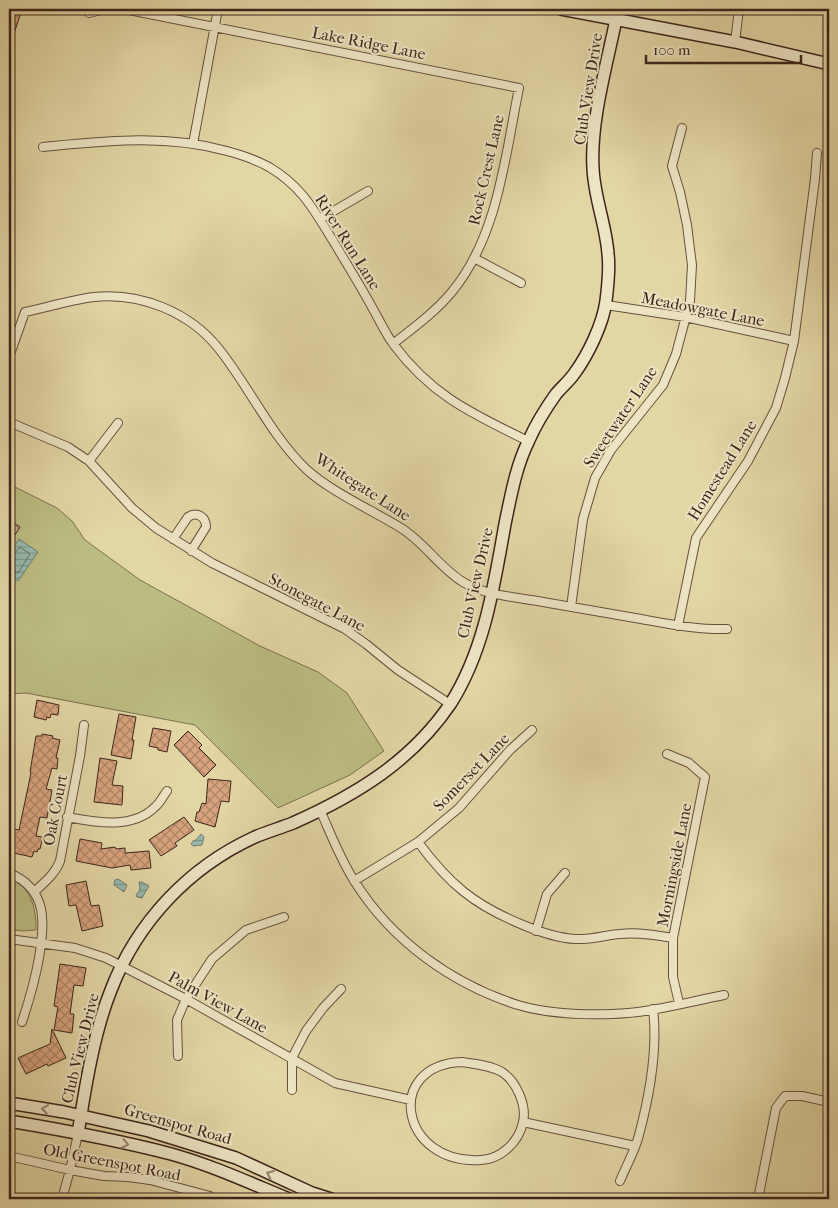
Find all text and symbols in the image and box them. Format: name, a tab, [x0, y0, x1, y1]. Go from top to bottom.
street label: Lake Ridge Lane	[311, 23, 428, 63]
street label: Club View Drive	[570, 32, 606, 146]
scale bar	[646, 32, 800, 64]
text: 100 m	[653, 41, 691, 59]
street label: Rock Crest Lane	[464, 113, 508, 227]
street label: River Run Lane	[311, 191, 385, 293]
street label: Meadowgate Lane	[640, 288, 766, 330]
street label: Sweetwater Lane	[579, 363, 661, 471]
street label: Homestead Lane	[683, 416, 761, 524]
street label: Whitegate Lane	[311, 448, 414, 525]
street label: Club View Drive	[453, 526, 497, 640]
street label: Stonegate Lane	[266, 569, 368, 635]
street label: Somerset Lane	[429, 729, 513, 815]
street label: Oak Court	[39, 772, 71, 847]
street label: Morningside Lane	[653, 801, 695, 929]
street label: Palm View Lane	[165, 967, 271, 1037]
street label: Club View Drive	[57, 991, 103, 1105]
street label: Greenspot Road	[122, 1100, 234, 1148]
one-way arrow	[40, 1104, 49, 1114]
one-way arrow	[121, 1138, 130, 1149]
street label: Old Greenspot Road	[42, 1139, 183, 1185]
one-way arrow	[266, 1169, 275, 1180]

